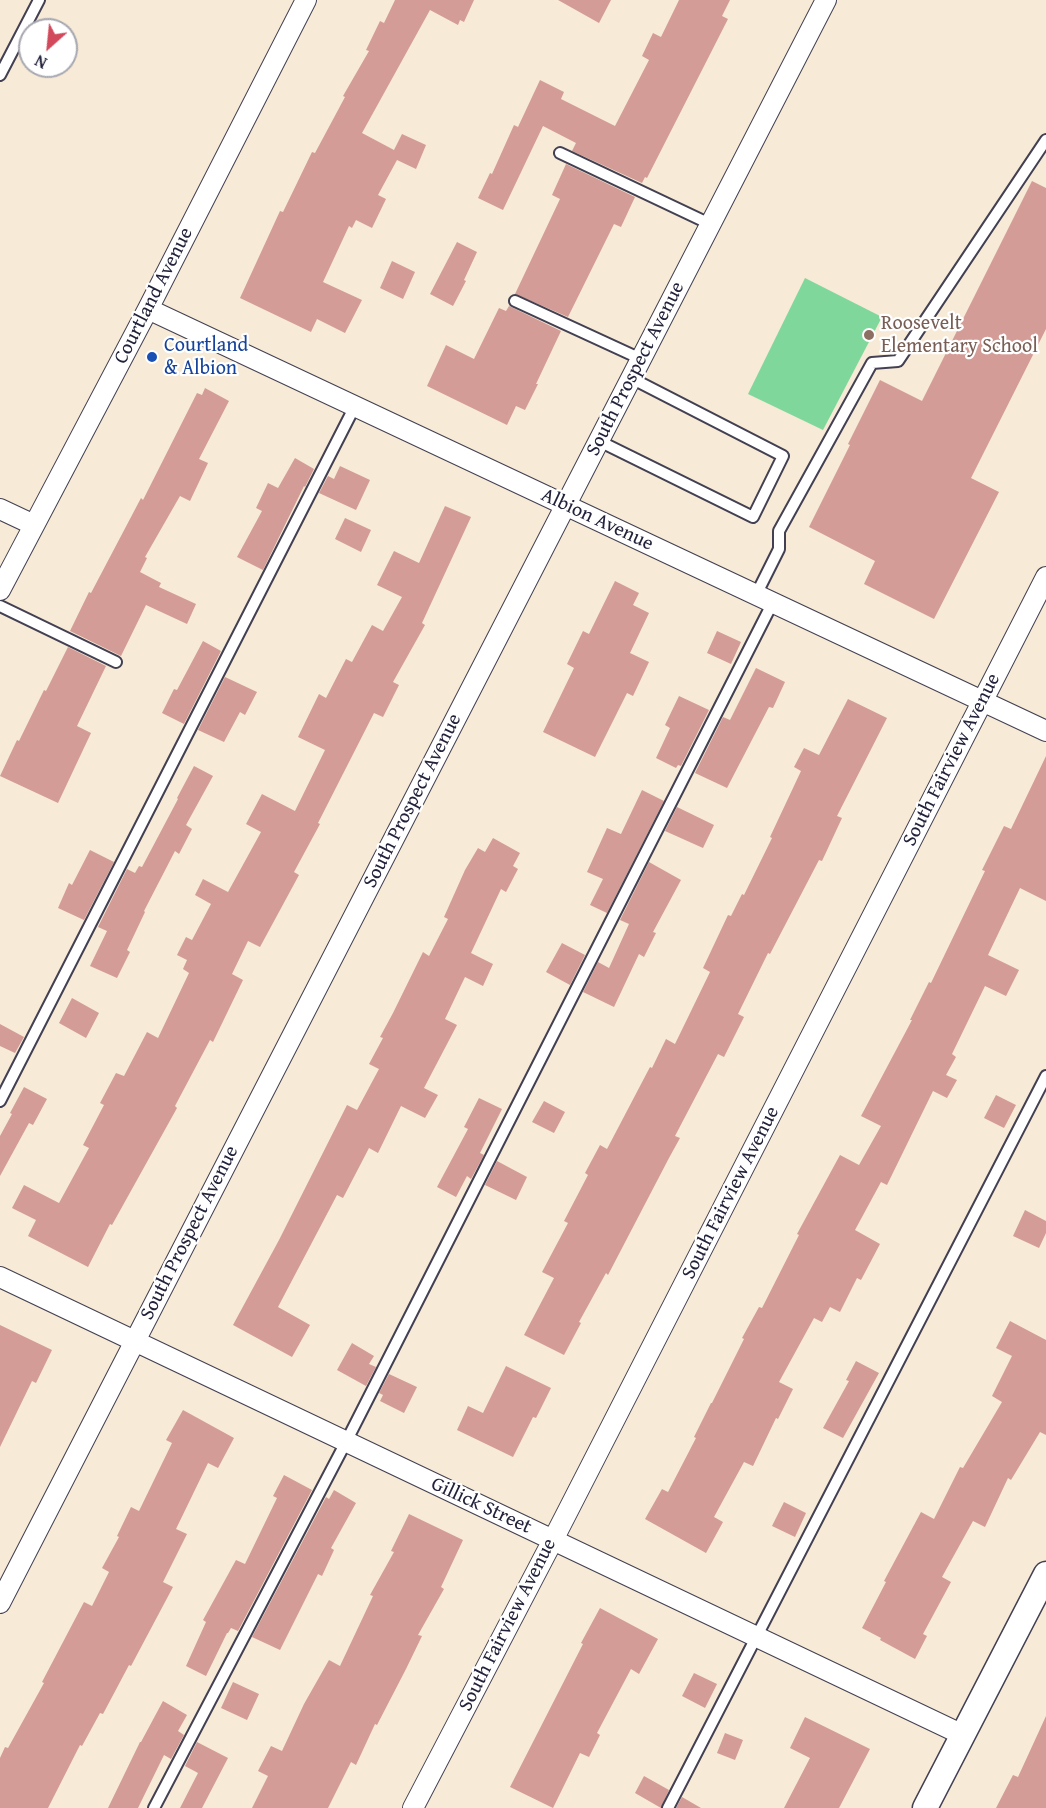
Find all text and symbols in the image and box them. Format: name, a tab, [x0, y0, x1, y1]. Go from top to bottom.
north arrow	[18, 18, 78, 78]
text: N	[31, 49, 51, 75]
street label: Courtland Avenue	[109, 224, 199, 368]
street label: South Prospect Avenue	[582, 278, 690, 460]
place label: Roosevelt Elementary School	[881, 312, 1038, 359]
marker: Roosevelt Elementary School	[862, 328, 876, 342]
place label: Courtland & Albion	[164, 334, 248, 381]
marker: Courtland & Albion	[145, 350, 159, 364]
street label: Albion Avenue	[537, 484, 657, 556]
street label: South Fairview Avenue	[898, 670, 1006, 850]
street label: South Prospect Avenue	[359, 710, 467, 892]
street label: South Fairview Avenue	[677, 1103, 785, 1283]
street label: South Prospect Avenue	[136, 1142, 244, 1324]
street label: Gillick Street	[427, 1472, 535, 1540]
street label: South Fairview Avenue	[454, 1535, 562, 1715]

